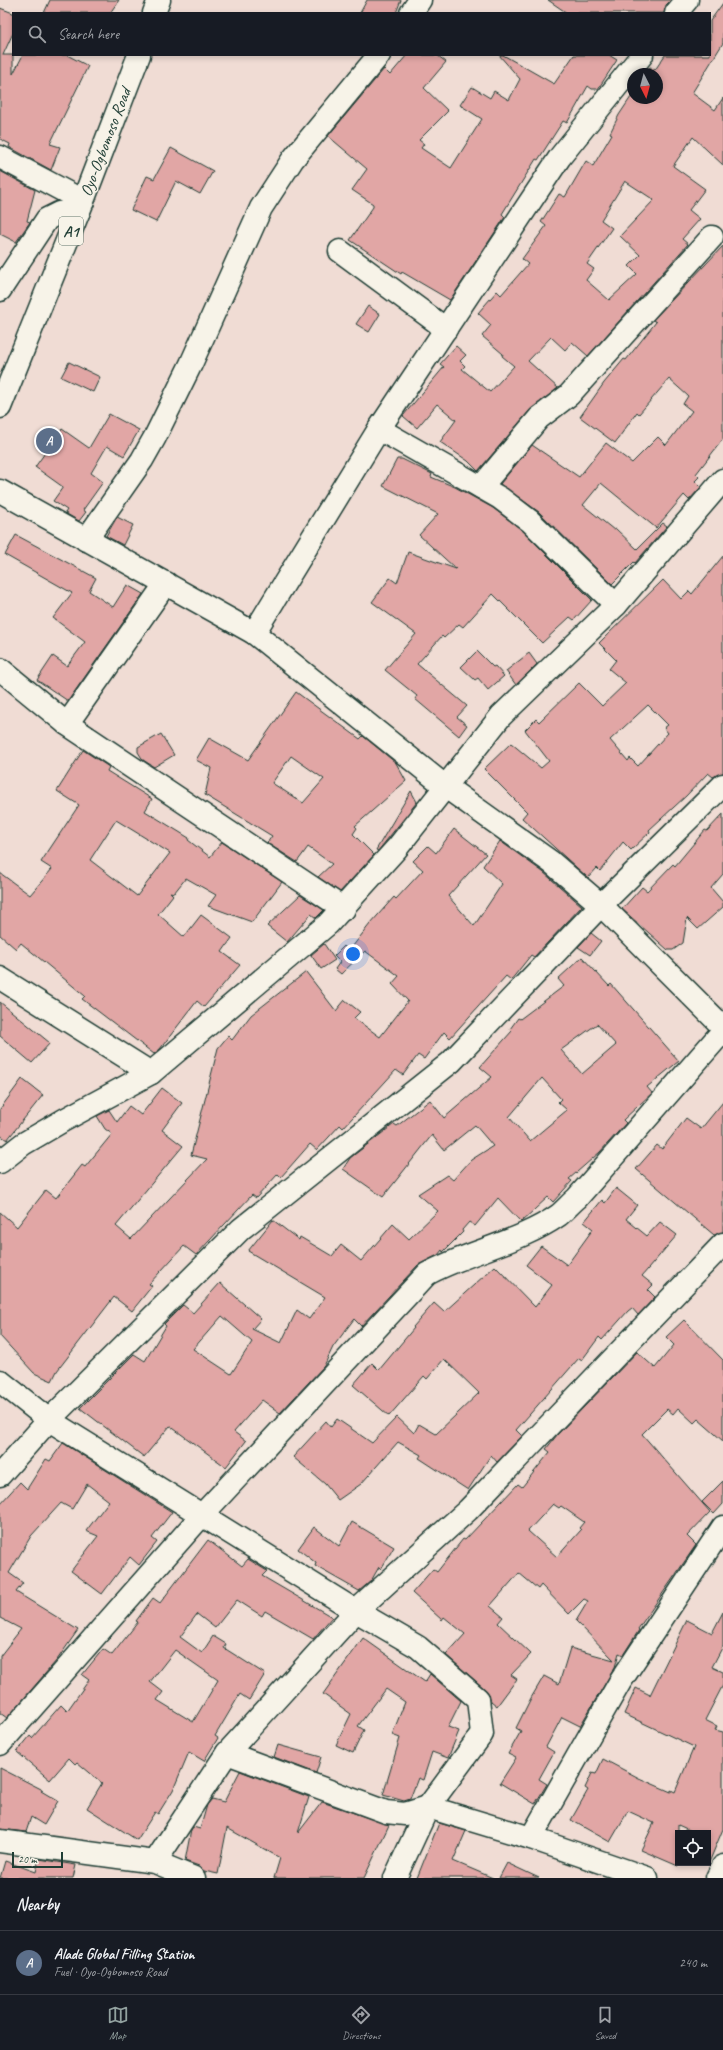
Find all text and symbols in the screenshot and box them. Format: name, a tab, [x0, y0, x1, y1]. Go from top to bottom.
search box	[12, 12, 711, 56]
icon: search	[26, 23, 48, 45]
text: Search here	[58, 25, 119, 44]
north arrow	[627, 68, 663, 104]
street label: Oyo-Ogbomoso Road	[75, 82, 137, 199]
road number: A1	[59, 217, 83, 245]
pin: A	[36, 426, 62, 456]
your location	[343, 944, 363, 964]
map controls	[675, 1830, 711, 1866]
button: locate	[675, 1830, 711, 1866]
scale bar	[12, 1850, 63, 1869]
text: 20 m	[18, 1852, 37, 1866]
text: Nearby	[16, 1894, 59, 1915]
text: Alade Global Filling Station	[54, 1945, 195, 1964]
text: A	[26, 1955, 32, 1971]
text: 240 m	[679, 1955, 707, 1971]
text: Fuel · Oyo-Ogbomoso Road	[54, 1964, 167, 1980]
tab: Map	[107, 2004, 129, 2042]
tab: Directions	[342, 2004, 381, 2042]
tab: Saved	[594, 2004, 616, 2042]

